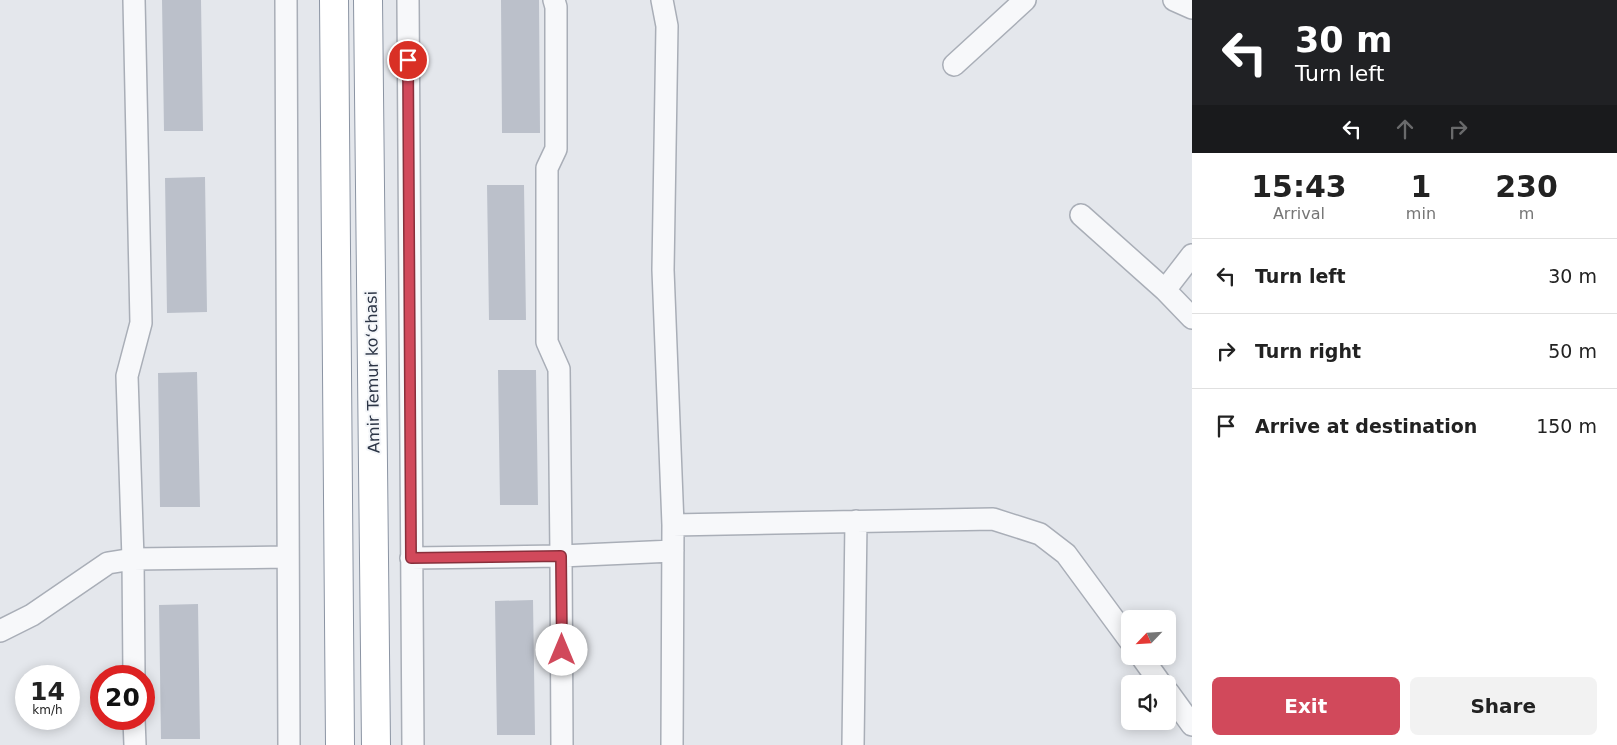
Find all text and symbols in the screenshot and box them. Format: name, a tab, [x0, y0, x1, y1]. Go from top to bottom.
icon: left	[1212, 20, 1277, 85]
text: 30 m	[1295, 20, 1392, 60]
pin	[387, 39, 429, 81]
icon: arrive	[394, 46, 422, 74]
text: Turn left	[1295, 61, 1384, 86]
icon: left	[1338, 115, 1366, 143]
icon: ahead	[1391, 115, 1419, 143]
icon: right	[1444, 115, 1472, 143]
text: 15:43	[1251, 169, 1347, 204]
text: 1	[1410, 169, 1431, 204]
text: 230	[1495, 169, 1558, 204]
text: Arrival	[1273, 204, 1325, 223]
text: min	[1406, 204, 1436, 223]
text: m	[1519, 204, 1534, 223]
icon: left	[1212, 262, 1240, 290]
text: Turn left	[1255, 265, 1346, 287]
text: 30 m	[1548, 265, 1597, 287]
street label: Amir Temur koʻchasi	[362, 291, 383, 453]
icon: right	[1212, 337, 1240, 365]
text: Turn right	[1255, 340, 1361, 362]
text: 50 m	[1548, 340, 1597, 362]
icon: arrive	[1212, 412, 1240, 440]
text: Arrive at destination	[1255, 415, 1477, 437]
text: 150 m	[1536, 415, 1597, 437]
north arrow	[1121, 610, 1176, 665]
map controls	[1121, 610, 1176, 730]
position arrow	[535, 623, 587, 675]
speed limit sign: 20	[90, 665, 155, 730]
button: sound	[1121, 675, 1176, 730]
text: 14	[30, 677, 65, 706]
button: Exit	[1212, 677, 1400, 735]
button: Share	[1410, 677, 1597, 735]
text: km/h	[32, 703, 63, 717]

